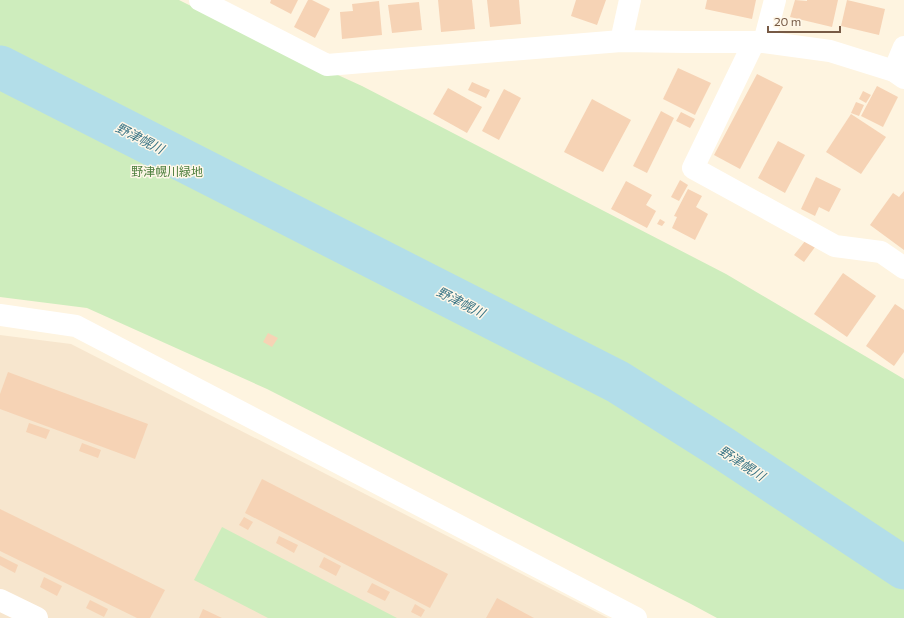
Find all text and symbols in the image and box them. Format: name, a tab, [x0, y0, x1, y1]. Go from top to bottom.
scale bar	[768, 8, 840, 34]
text: 20 m	[774, 14, 801, 28]
water label: 野津幌川	[113, 119, 169, 158]
park label: 野津幌川緑地	[131, 164, 203, 178]
water label: 野津幌川	[434, 283, 490, 322]
water label: 野津幌川	[716, 442, 770, 485]

